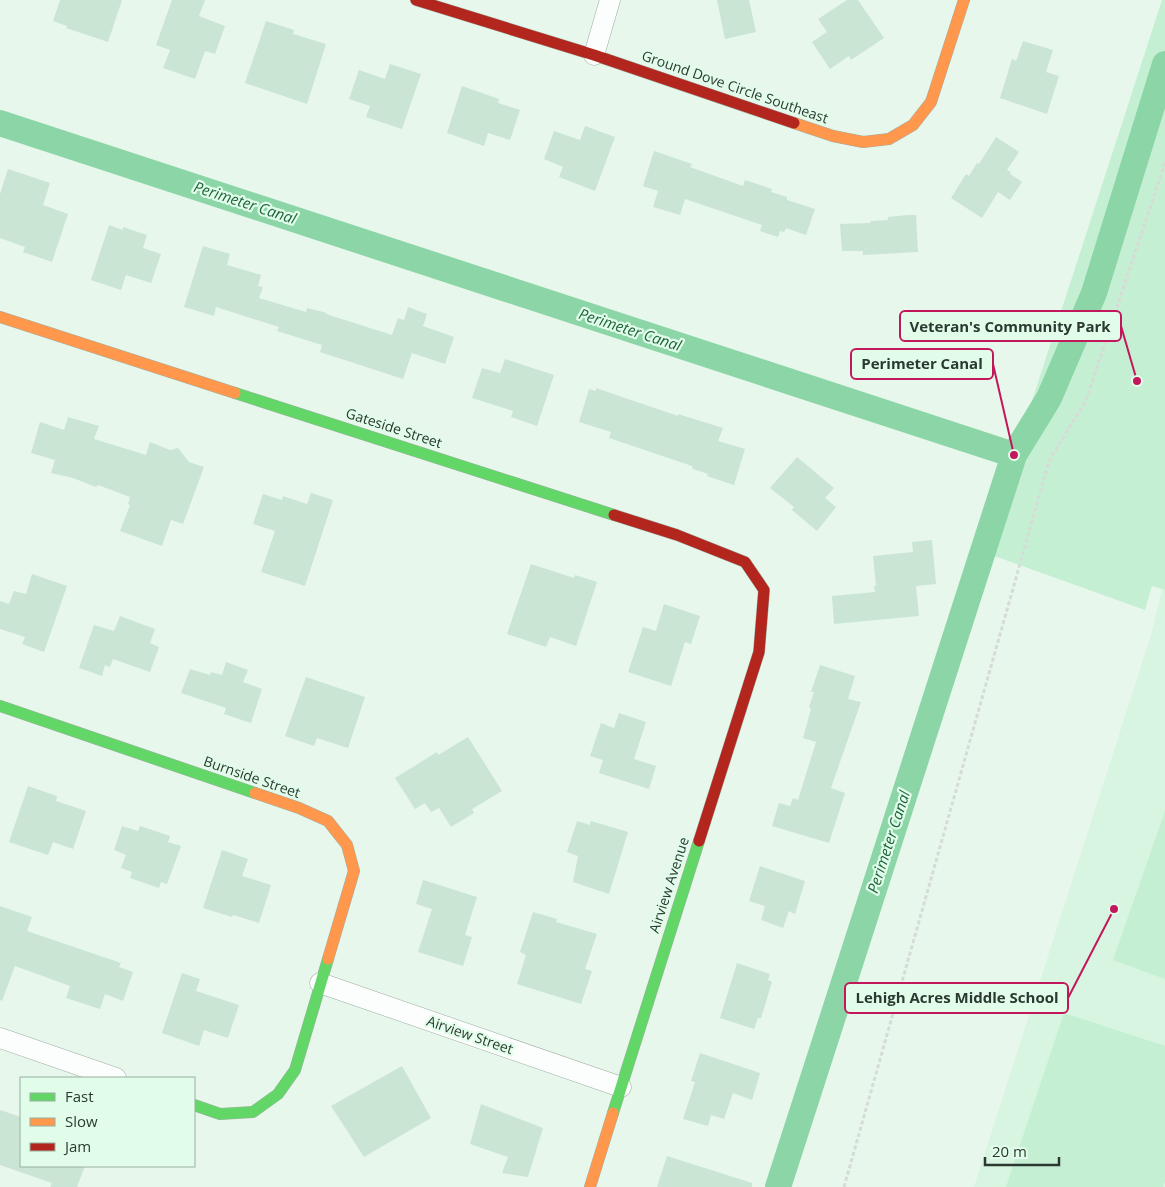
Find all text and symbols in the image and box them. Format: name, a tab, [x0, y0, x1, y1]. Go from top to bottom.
street label: Ground Dove Circle Southeast	[639, 46, 831, 127]
water label: Perimeter Canal	[191, 176, 300, 228]
water label: Perimeter Canal	[576, 303, 685, 355]
callout: Veteran's Community Park	[900, 311, 1121, 341]
text: Veteran's Community Park	[909, 316, 1111, 336]
callout: Perimeter Canal	[851, 349, 993, 379]
text: Perimeter Canal	[861, 353, 983, 373]
street label: Gateside Street	[344, 403, 445, 452]
street label: Burnside Street	[201, 751, 303, 802]
water label: Perimeter Canal	[862, 787, 914, 896]
street label: Airview Avenue	[644, 834, 693, 935]
callout: Lehigh Acres Middle School	[845, 983, 1068, 1013]
text: Lehigh Acres Middle School	[855, 987, 1059, 1007]
street label: Airview Street	[424, 1011, 516, 1058]
legend	[20, 1077, 195, 1167]
text: Fast	[65, 1086, 94, 1106]
text: Slow	[65, 1111, 98, 1131]
scale bar	[985, 1134, 1059, 1166]
text: Jam	[63, 1136, 91, 1156]
text: 20 m	[992, 1141, 1027, 1161]

